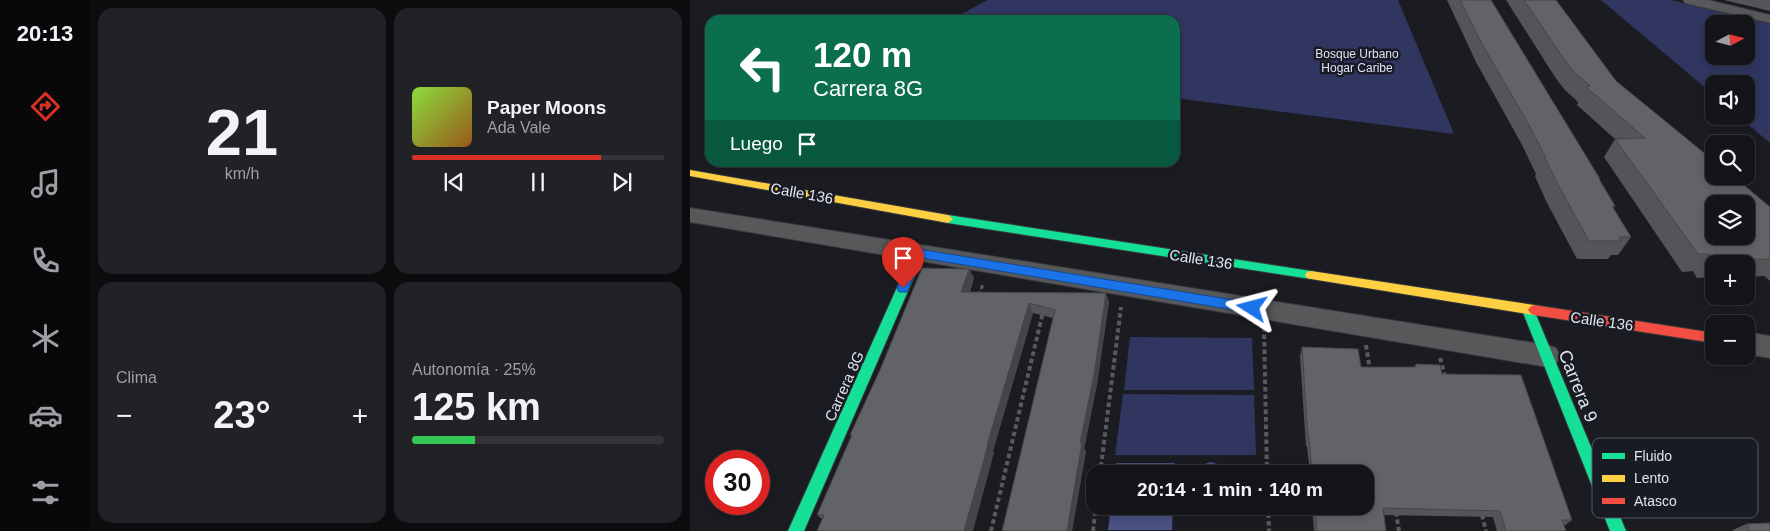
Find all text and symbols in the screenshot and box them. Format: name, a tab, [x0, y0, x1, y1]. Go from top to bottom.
north arrow	[1705, 15, 1755, 65]
map controls	[1705, 15, 1755, 365]
text: 20:13	[17, 21, 73, 46]
icon: left	[730, 35, 795, 100]
text: 120 m	[813, 35, 912, 74]
park label: Bosque Urbano Hogar Caribe	[1315, 47, 1399, 75]
button: sound	[1705, 75, 1755, 125]
text: Carrera 8G	[813, 76, 923, 101]
icon: directions	[28, 89, 63, 124]
text: 21	[206, 96, 278, 169]
text: Paper Moons	[487, 97, 606, 118]
text: Ada Vale	[487, 119, 551, 136]
icon: arrive	[793, 130, 821, 158]
text: Luego	[730, 133, 783, 154]
button: search	[1705, 135, 1755, 185]
text: km/h	[225, 165, 259, 182]
icon: music	[28, 166, 63, 201]
icon: previous	[440, 168, 468, 196]
icon: pause	[524, 168, 552, 196]
icon: next	[608, 168, 636, 196]
street label: Calle 136	[769, 179, 835, 207]
button: layers	[1705, 195, 1755, 245]
pin	[882, 237, 924, 288]
icon: phone	[28, 243, 63, 278]
icon: arrive	[889, 244, 917, 272]
street label: Calle 136	[1168, 246, 1234, 272]
button: +	[1705, 255, 1755, 305]
position arrow	[1225, 281, 1277, 333]
street label: Calle 136	[1569, 308, 1635, 334]
button: −	[1705, 315, 1755, 365]
icon: climate	[28, 321, 63, 356]
street label: Carrera 9	[1554, 347, 1602, 425]
street label: Carrera 8G	[821, 348, 867, 424]
text: Autonomía · 25%	[412, 361, 536, 378]
text: Clima	[116, 369, 157, 386]
text: 125 km	[412, 386, 541, 428]
text: 23°	[213, 394, 271, 436]
icon: car	[28, 398, 63, 433]
text: −	[116, 400, 132, 431]
text: +	[352, 400, 368, 431]
legend	[1592, 438, 1758, 518]
text: Fluido	[1634, 448, 1672, 464]
speed limit sign: 30	[705, 450, 770, 515]
text: Lento	[1634, 470, 1669, 486]
icon: filters	[28, 475, 63, 510]
text: 20:14 · 1 min · 140 m	[1137, 479, 1323, 500]
text: Atasco	[1634, 493, 1677, 509]

